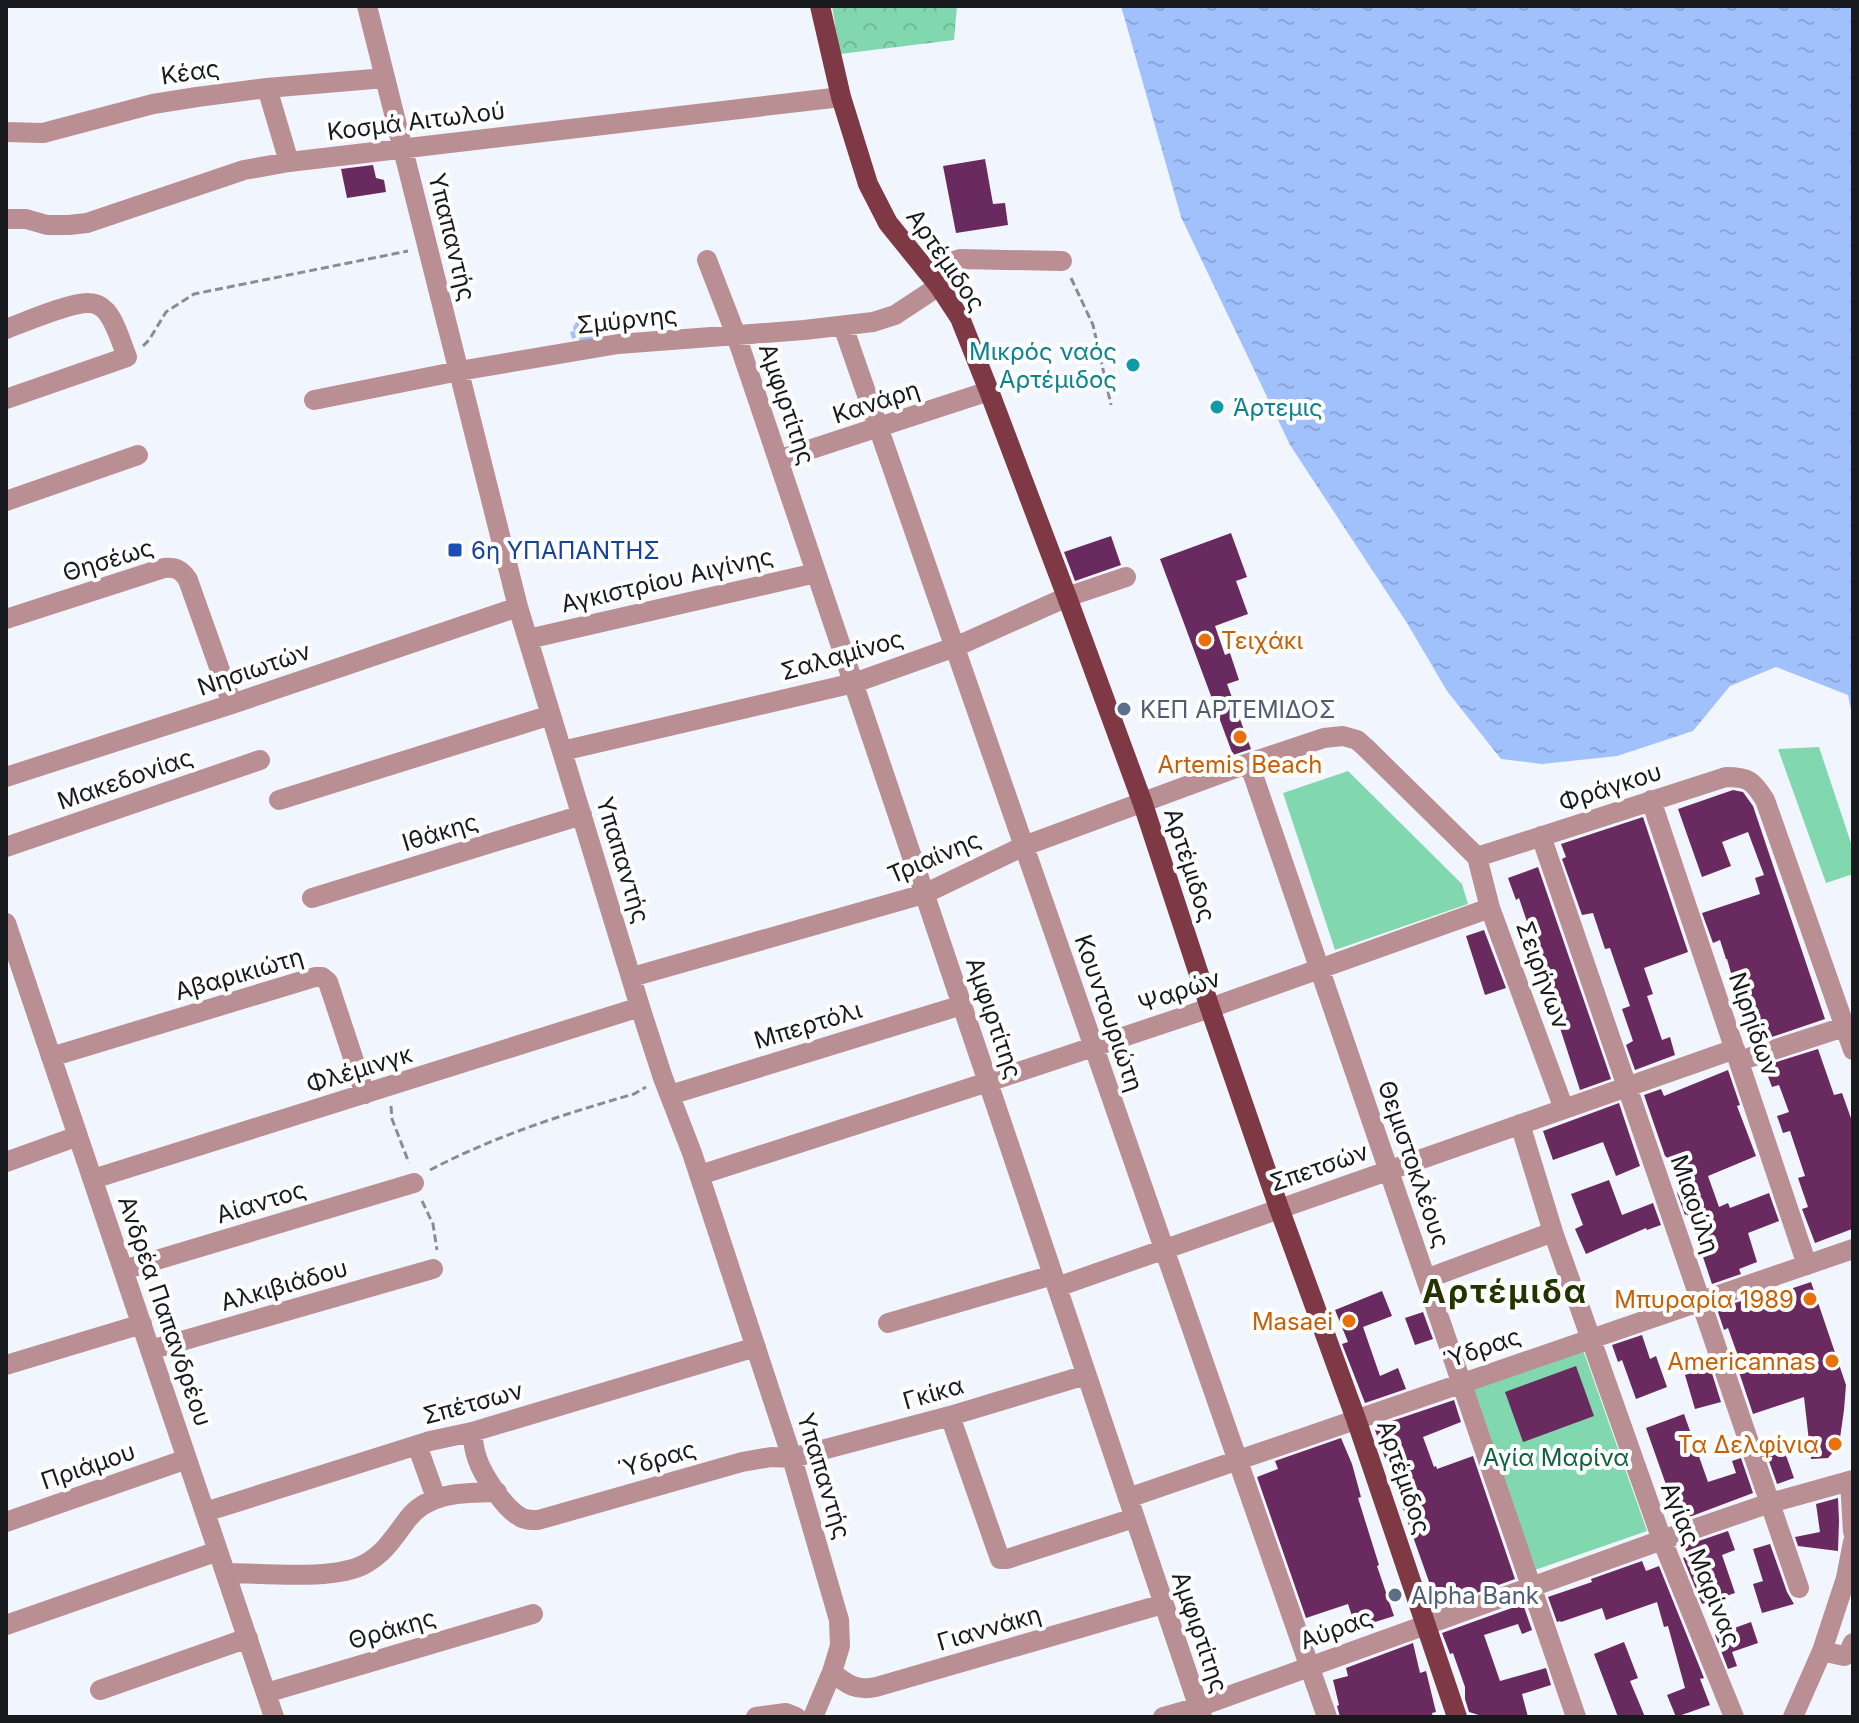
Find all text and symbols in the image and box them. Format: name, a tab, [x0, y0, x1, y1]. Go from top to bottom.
street label: Κέας	[159, 54, 221, 90]
street label: Κοσμά Αιτωλού	[325, 96, 507, 146]
street label: Υπαπαντής	[422, 170, 482, 304]
street label: Αρτέμιδος	[900, 203, 992, 317]
street label: Σμύρνης	[575, 300, 679, 340]
place label: Μικρός ναός Αρτέμιδος	[969, 337, 1117, 394]
street label: Αμφιρτίτης	[753, 340, 821, 468]
marker: Μικρός ναός Αρτέμιδος	[1124, 356, 1142, 374]
street label: Κανάρη	[829, 374, 923, 430]
place label: Άρτεμις	[1233, 393, 1323, 422]
marker: Άρτεμις	[1208, 398, 1226, 416]
street label: Θησέως	[59, 532, 157, 588]
place label: 6η ΥΠΑΠΑΝΤΗΣ	[471, 536, 660, 565]
marker: 6η ΥΠΑΠΑΝΤΗΣ	[446, 541, 464, 559]
street label: Αγκιστρίου Αιγίνης	[558, 541, 776, 619]
street label: Σαλαμίνος	[777, 624, 907, 686]
place label: Τειχάκι	[1221, 626, 1303, 655]
marker: Τειχάκι	[1196, 631, 1214, 649]
street label: Νησιωτών	[194, 636, 314, 702]
place label: ΚΕΠ ΑΡΤΕΜΙΔΟΣ	[1140, 695, 1335, 724]
marker: ΚΕΠ ΑΡΤΕΜΙΔΟΣ	[1115, 700, 1133, 718]
marker: Artemis Beach	[1231, 728, 1249, 746]
street label: Μακεδονίας	[53, 742, 197, 816]
place label: Artemis Beach	[1157, 750, 1323, 779]
street label: Φράγκου	[1555, 757, 1665, 817]
street label: Υπαπαντής	[590, 793, 656, 927]
street label: Αρτέμιδος	[1158, 804, 1222, 926]
street label: Ιθάκης	[399, 807, 481, 857]
street label: Τριαίνης	[883, 824, 985, 890]
street label: Σειρήνων	[1510, 917, 1576, 1033]
street label: Κουντουριώτη	[1069, 931, 1149, 1095]
street label: Αβαρικιώτη	[171, 942, 307, 1006]
street label: Αμφιρτίτης	[960, 954, 1028, 1082]
street label: Ψαρών	[1134, 963, 1224, 1019]
street label: Νιρηίδων	[1723, 968, 1785, 1080]
street label: Μπερτόλι	[751, 995, 866, 1055]
street label: Φλέμινγκ	[302, 1039, 416, 1099]
street label: Θεμιστοκλέους	[1372, 1077, 1456, 1251]
street label: Σπετσών	[1266, 1137, 1372, 1197]
street label: Μιαούλη	[1665, 1151, 1725, 1257]
street label: Αίαντος	[213, 1175, 309, 1229]
street label: Ανδρέα Παπανδρέου	[112, 1192, 218, 1430]
street label: Αλκιβιάδου	[217, 1253, 351, 1317]
district label: Αρτέμιδα	[1422, 1272, 1588, 1311]
place label: Μπυραρία 1989	[1614, 1285, 1794, 1314]
marker: Μπυραρία 1989	[1801, 1290, 1819, 1308]
place label: Masaei	[1252, 1307, 1333, 1336]
marker: Masaei	[1340, 1312, 1358, 1330]
street label: Ύδρας	[1440, 1321, 1524, 1375]
place label: Americannas	[1667, 1347, 1816, 1376]
marker: Americannas	[1823, 1352, 1841, 1370]
street label: Γκίκα	[899, 1371, 967, 1415]
street label: Σπέτσων	[420, 1376, 526, 1430]
street label: Υπαπαντής	[791, 1409, 857, 1543]
street label: Αρτέμιδος	[1371, 1416, 1437, 1538]
place label: Τα Δελφίνια	[1678, 1430, 1819, 1459]
street label: Ύδρας	[615, 1434, 699, 1484]
marker: Τα Δελφίνια	[1826, 1435, 1844, 1453]
street label: Πριάμου	[37, 1436, 139, 1496]
park label: Αγία Μαρίνα	[1483, 1443, 1629, 1472]
street label: Αγίας Μαρίνας	[1655, 1478, 1747, 1650]
street label: Αμφιρτίτης	[1166, 1568, 1234, 1696]
place label: Alpha Bank	[1411, 1581, 1539, 1610]
marker: Alpha Bank	[1386, 1586, 1404, 1604]
street label: Γιαννάκη	[934, 1599, 1044, 1657]
street label: Θράκης	[345, 1603, 439, 1655]
street label: Αύρας	[1296, 1603, 1376, 1655]

